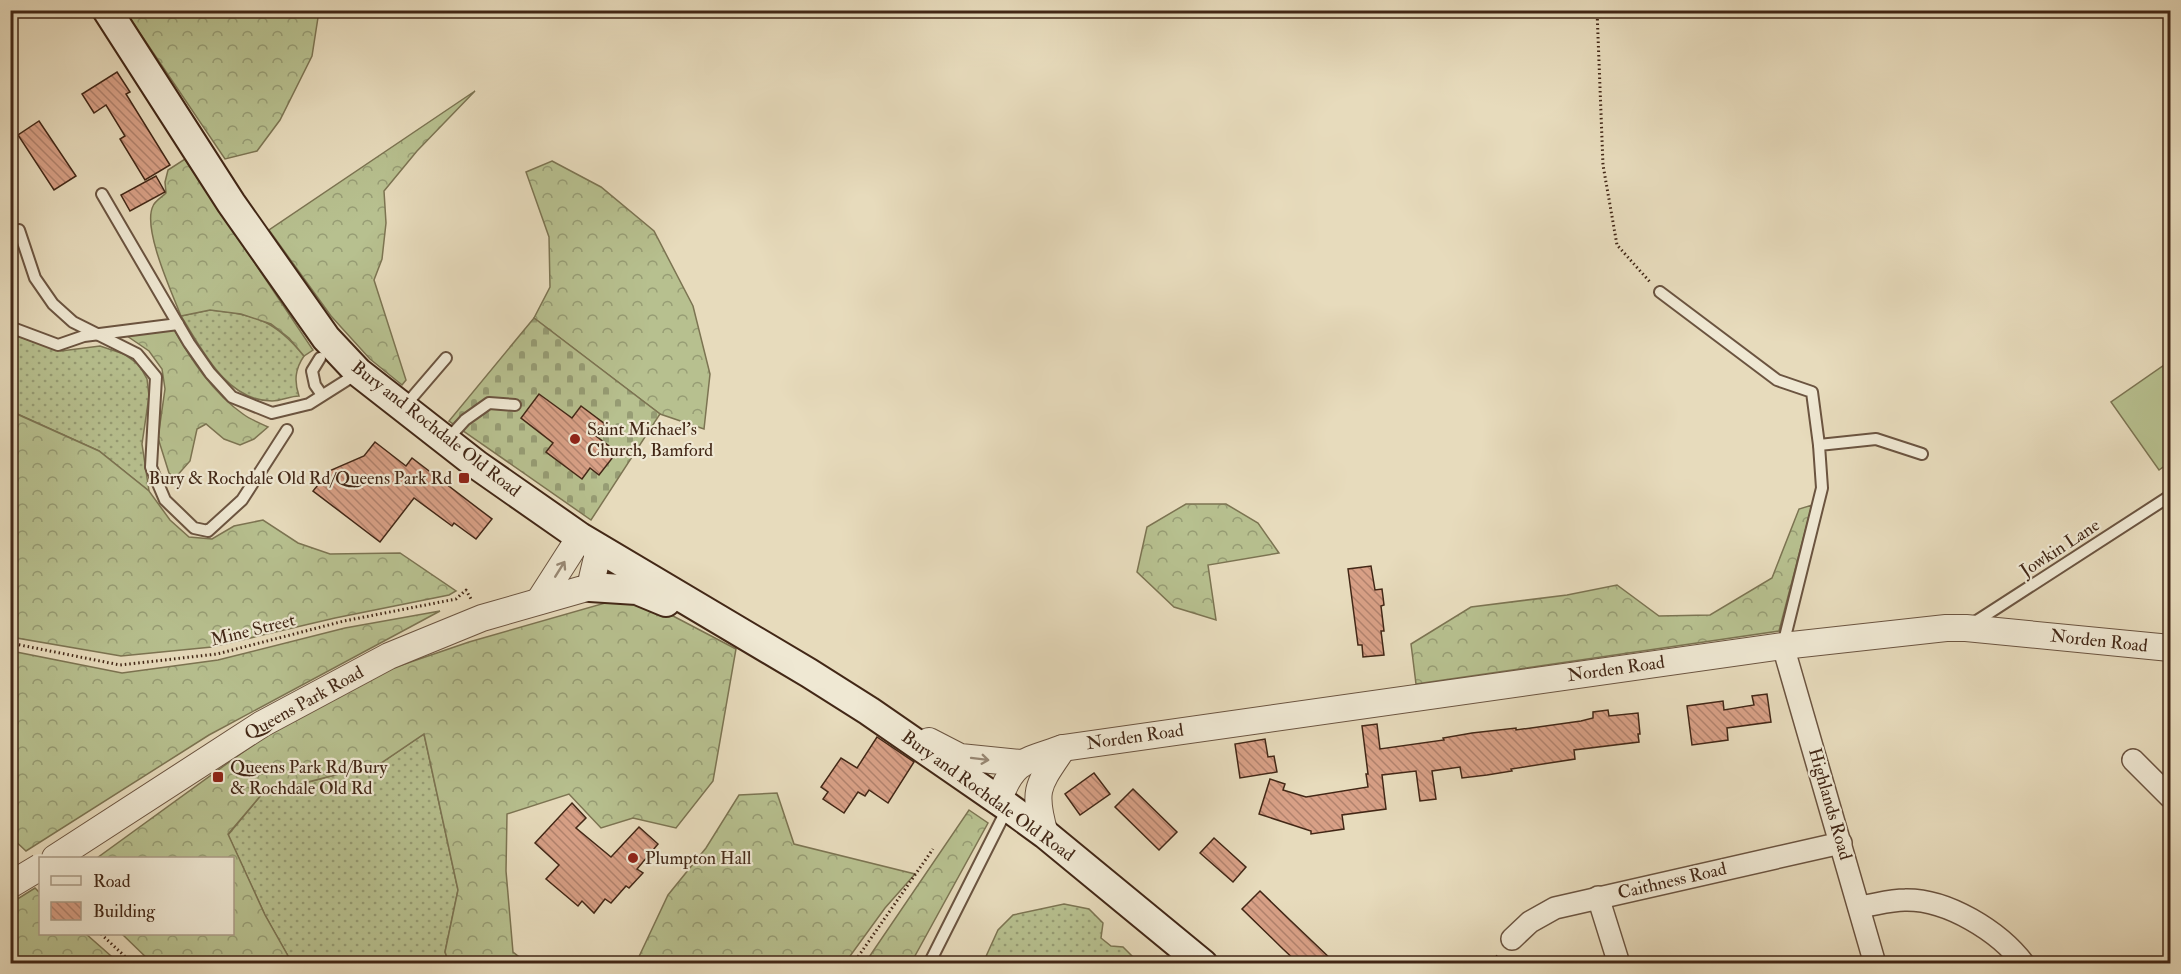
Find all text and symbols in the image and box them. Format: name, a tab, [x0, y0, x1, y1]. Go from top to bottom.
street label: Bury and Rochdale Old Road	[347, 356, 525, 502]
place label: Saint Michael's Church, Bamford	[587, 418, 713, 462]
marker: Saint Michael's Church, Bamford	[568, 432, 582, 446]
place label: Bury & Rochdale Old Rd/Queens Park Rd	[149, 467, 452, 490]
marker: Bury & Rochdale Old Rd/Queens Park Rd	[457, 471, 471, 485]
street label: Jowkin Lane	[2015, 513, 2105, 583]
one-way arrow	[554, 561, 566, 578]
street label: Mine Street	[208, 608, 298, 652]
street label: Norden Road	[2049, 624, 2149, 658]
street label: Norden Road	[1566, 651, 1666, 687]
street label: Queens Park Road	[240, 661, 368, 745]
street label: Norden Road	[1085, 719, 1185, 755]
street label: Bury and Rochdale Old Road	[897, 725, 1079, 867]
street label: Highlands Road	[1803, 745, 1857, 863]
one-way arrow	[970, 754, 989, 765]
place label: Queens Park Rd/Bury & Rochdale Old Rd	[230, 756, 388, 800]
marker: Queens Park Rd/Bury & Rochdale Old Rd	[211, 770, 225, 784]
place label: Plumpton Hall	[645, 847, 752, 870]
marker: Plumpton Hall	[626, 851, 640, 865]
legend	[39, 857, 234, 935]
street label: Caithness Road	[1615, 857, 1729, 905]
text: Road	[93, 870, 131, 893]
text: Building	[93, 900, 156, 923]

